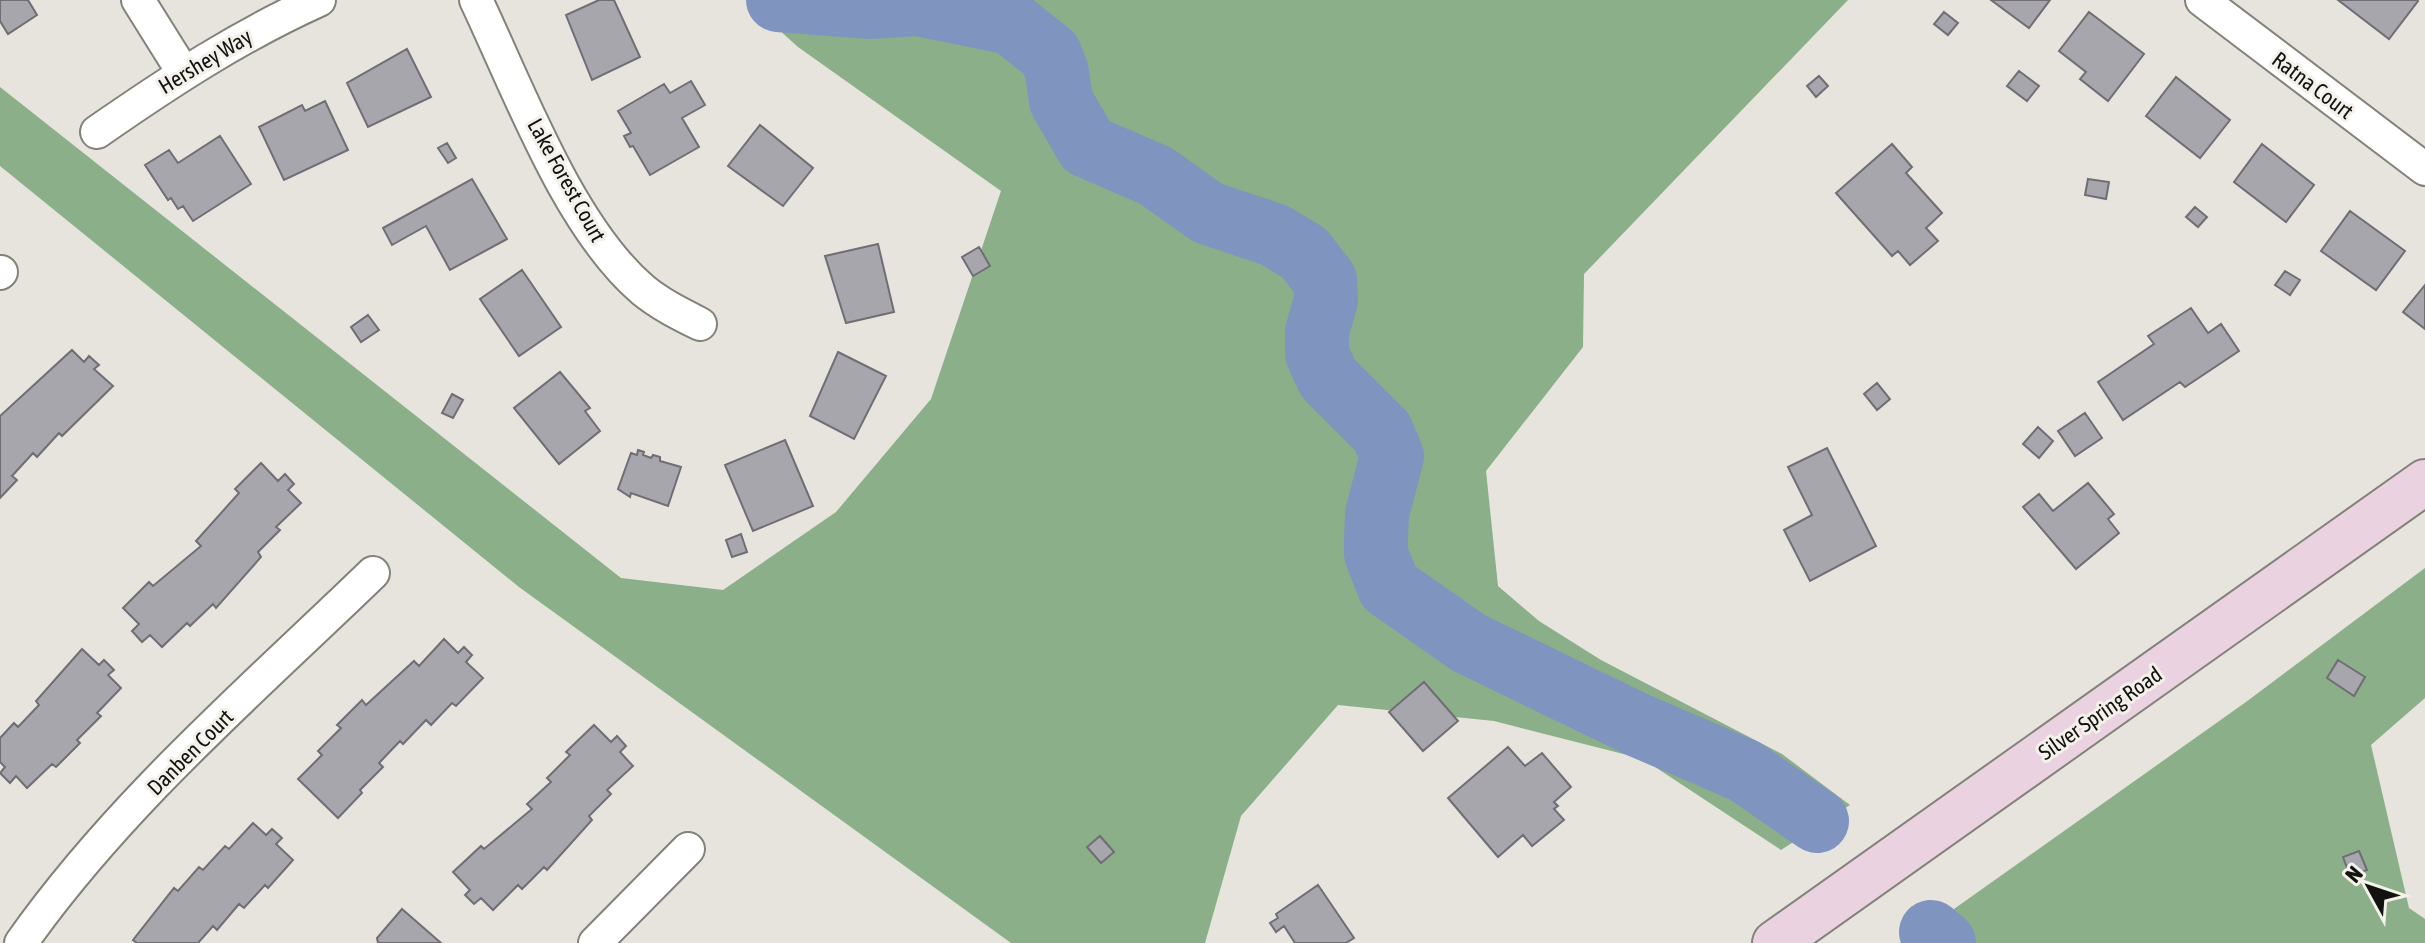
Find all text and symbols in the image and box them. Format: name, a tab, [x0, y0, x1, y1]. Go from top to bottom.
street label: Hershey Way	[154, 23, 256, 99]
street label: Ratna Court	[2267, 46, 2359, 124]
street label: Lake Forest Court	[522, 114, 612, 246]
street label: Silver Spring Road	[2033, 661, 2167, 765]
street label: Danben Court	[142, 704, 238, 800]
north arrow	[2329, 847, 2409, 927]
text: N	[2340, 861, 2368, 887]

